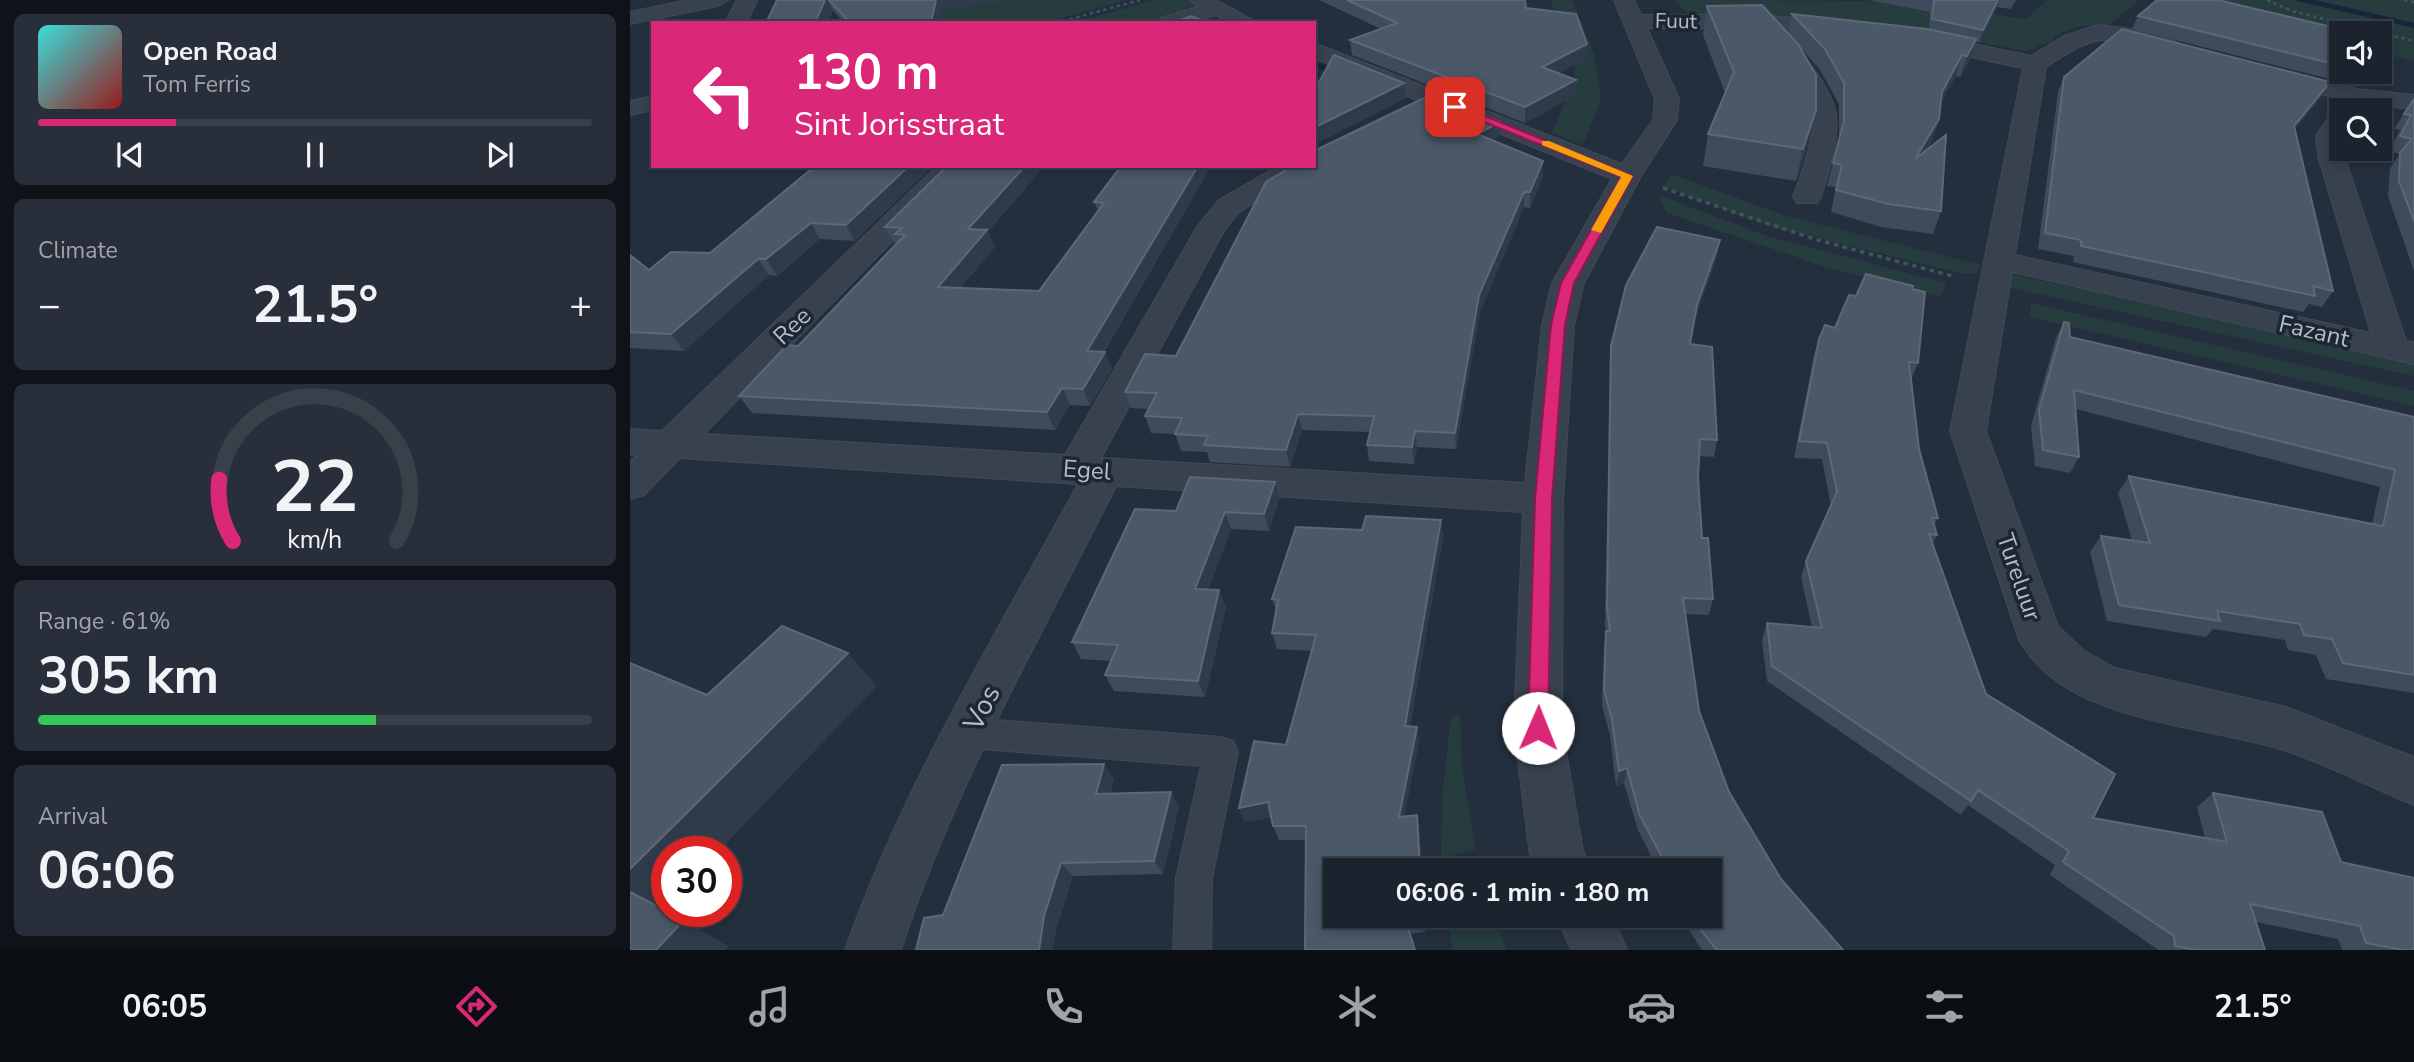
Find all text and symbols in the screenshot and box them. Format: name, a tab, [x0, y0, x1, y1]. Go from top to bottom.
street label: Fuut	[1655, 7, 1698, 35]
map controls	[2329, 21, 2392, 161]
button: sound	[2329, 21, 2392, 84]
text: Open Road	[143, 34, 278, 69]
text: 130 m	[794, 39, 938, 106]
icon: left	[679, 49, 770, 140]
text: Tom Ferris	[143, 69, 251, 100]
pin	[1425, 77, 1485, 137]
icon: arrive	[1436, 88, 1474, 126]
button: search	[2329, 98, 2392, 161]
text: Sint Jorisstraat	[794, 103, 1004, 146]
icon: previous	[111, 136, 149, 174]
icon: pause	[296, 136, 334, 174]
icon: next	[481, 136, 519, 174]
text: Climate	[38, 235, 118, 266]
text: 21.5°	[252, 269, 378, 340]
text: −	[38, 280, 61, 331]
text: +	[569, 280, 592, 331]
street label: Ree	[766, 300, 818, 352]
street label: Fazant	[2276, 307, 2353, 355]
text: 22	[271, 437, 359, 537]
street label: Egel	[1062, 452, 1112, 488]
text: km/h	[287, 523, 343, 557]
street label: Tureluur	[1989, 529, 2049, 625]
text: Range · 61%	[38, 606, 170, 637]
text: 305 km	[38, 640, 219, 711]
street label: Vos	[954, 679, 1010, 738]
position arrow	[1501, 691, 1575, 765]
text: Arrival	[38, 801, 107, 832]
text: 06:06	[38, 835, 176, 906]
speed limit sign: 30	[651, 836, 742, 927]
text: 06:06 · 1 min · 180 m	[1396, 875, 1649, 910]
icon: directions	[452, 982, 501, 1031]
icon: music	[745, 982, 794, 1031]
icon: phone	[1039, 982, 1088, 1031]
icon: climate	[1333, 982, 1382, 1031]
icon: car	[1627, 982, 1676, 1031]
icon: filters	[1920, 982, 1969, 1031]
text: 06:05	[122, 985, 207, 1028]
text: 21.5°	[2214, 985, 2292, 1028]

